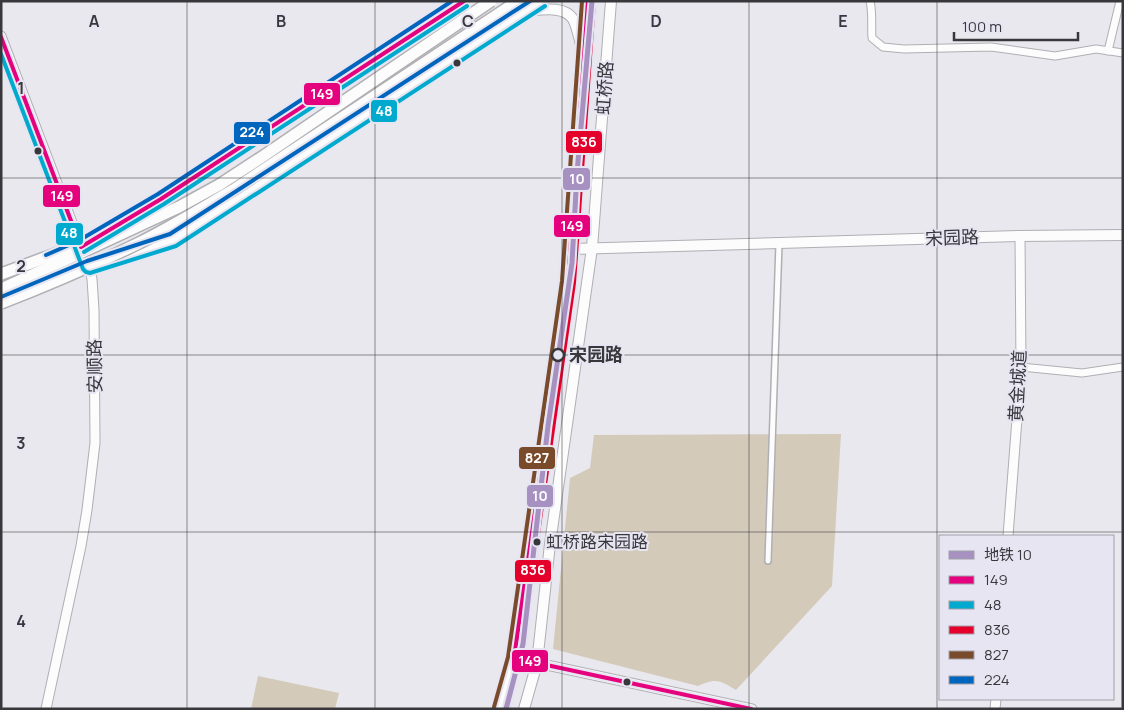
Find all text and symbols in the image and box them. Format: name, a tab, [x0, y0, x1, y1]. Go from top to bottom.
text: A	[89, 10, 100, 32]
text: B	[276, 10, 286, 32]
text: C	[462, 10, 474, 32]
text: D	[650, 10, 662, 32]
text: E	[838, 10, 848, 32]
scale bar	[954, 10, 1078, 42]
text: 100 m	[962, 16, 1002, 37]
unlabelled marker	[452, 58, 462, 68]
street label: 虹桥路	[590, 60, 618, 116]
text: 1	[17, 77, 25, 99]
line badge: 149	[303, 82, 341, 106]
text: 149	[310, 84, 334, 103]
line badge: 48	[370, 99, 398, 123]
text: 48	[375, 101, 393, 120]
line badge: 224	[233, 121, 271, 145]
text: 224	[240, 122, 264, 141]
line badge: 836	[565, 130, 603, 154]
text: 836	[571, 132, 597, 151]
unlabelled marker	[33, 146, 43, 156]
line badge: 10	[562, 167, 591, 191]
text: 10	[569, 169, 585, 188]
line badge: 149	[42, 184, 81, 208]
text: 149	[50, 186, 74, 205]
line badge: 149	[553, 214, 591, 238]
text: 149	[560, 216, 584, 235]
line badge: 48	[55, 222, 84, 246]
text: 48	[60, 223, 78, 242]
street label: 宋园路	[925, 224, 979, 250]
text: 2	[16, 255, 26, 277]
street label: 安顺路	[82, 339, 106, 393]
place label: 宋园路	[569, 342, 623, 366]
marker: 宋园路	[551, 348, 565, 362]
street label: 黄金城道	[1003, 349, 1031, 423]
text: 3	[16, 432, 26, 454]
line badge: 827	[518, 446, 556, 470]
text: 827	[525, 448, 549, 467]
line badge: 10	[526, 484, 554, 508]
text: 10	[532, 486, 548, 505]
place label: 虹桥路宋园路	[546, 530, 648, 553]
legend	[939, 535, 1114, 700]
marker: 虹桥路宋园路	[532, 537, 542, 547]
text: 地铁 10	[984, 544, 1032, 565]
line badge: 836	[514, 559, 552, 583]
text: 836	[520, 560, 546, 579]
text: 149	[984, 569, 1008, 590]
text: 48	[984, 594, 1002, 615]
text: 4	[16, 610, 26, 632]
text: 836	[984, 619, 1010, 640]
text: 827	[984, 644, 1009, 665]
line badge: 149	[511, 649, 549, 673]
text: 149	[518, 651, 542, 670]
text: 224	[984, 669, 1010, 690]
unlabelled marker	[622, 677, 632, 687]

